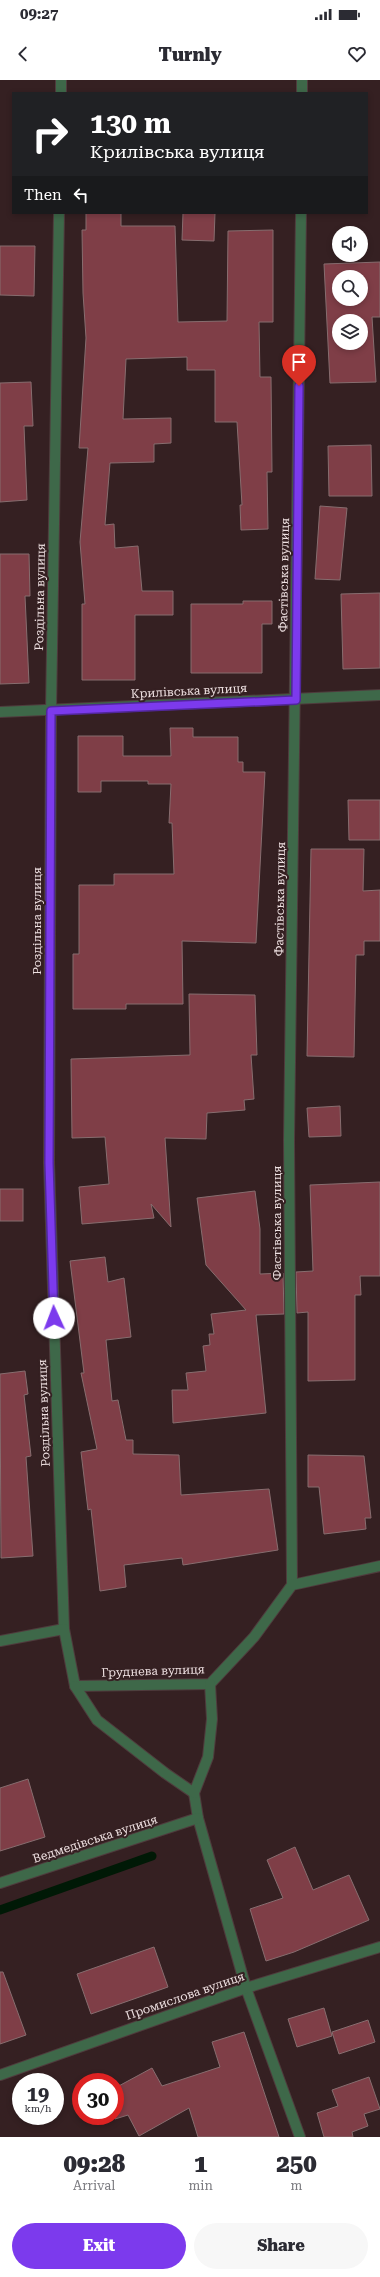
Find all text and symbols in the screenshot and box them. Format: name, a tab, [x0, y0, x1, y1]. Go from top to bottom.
text: 09:27	[20, 5, 58, 23]
icon: back	[12, 43, 34, 65]
icon: heart	[346, 43, 368, 65]
text: Turnly	[158, 44, 222, 65]
text: 130 m	[90, 107, 171, 140]
icon: right	[24, 108, 76, 160]
text: Крилівська вулиця	[90, 141, 265, 162]
icon: left	[70, 184, 92, 206]
text: Then	[24, 186, 62, 204]
map controls	[332, 226, 368, 350]
button: sound	[332, 226, 368, 262]
button: search	[332, 270, 368, 306]
button: layers	[332, 314, 368, 350]
pin	[282, 345, 316, 386]
icon: arrive	[288, 351, 310, 373]
street label: Фастівська вулиця	[276, 517, 292, 632]
street label: Роздільна вулиця	[32, 543, 48, 651]
street label: Крилівська вулиця	[131, 681, 248, 701]
street label: Фастівська вулиця	[272, 841, 288, 956]
street label: Роздільна вулиця	[30, 867, 44, 975]
street label: Фастівська вулиця	[270, 1166, 284, 1280]
position arrow	[33, 1297, 75, 1339]
street label: Роздільна вулиця	[35, 1359, 53, 1467]
street label: Груднева вулиця	[101, 1662, 205, 1680]
street label: Ведмедівська вулиця	[31, 1812, 159, 1866]
street label: Промислова вулиця	[124, 1969, 246, 2023]
speed limit sign: 30	[72, 2073, 124, 2125]
text: 19	[27, 2082, 49, 2106]
text: km/h	[25, 2103, 51, 2114]
text: 09:28	[63, 2150, 125, 2178]
text: 1	[194, 2150, 207, 2178]
text: 250	[276, 2150, 317, 2178]
text: Arrival	[73, 2178, 115, 2193]
text: min	[188, 2178, 213, 2193]
text: m	[290, 2178, 302, 2193]
button: Exit	[12, 2223, 186, 2269]
button: Share	[194, 2223, 368, 2269]

